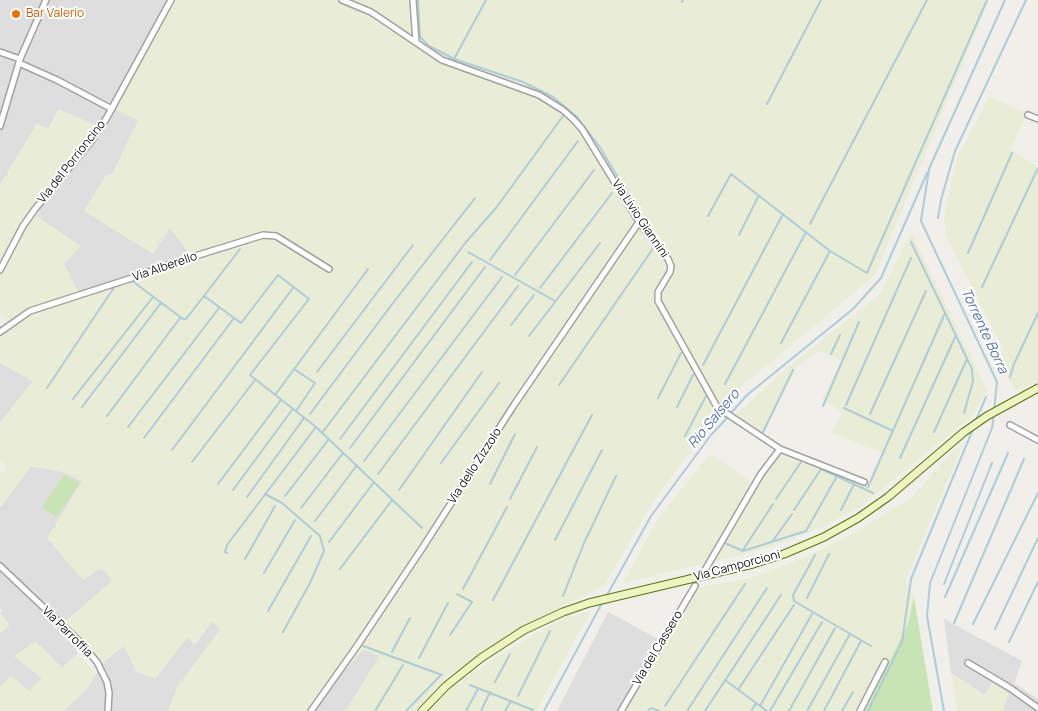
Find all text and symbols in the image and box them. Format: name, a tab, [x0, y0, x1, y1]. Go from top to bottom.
place label: Bar Valerio	[26, 7, 84, 21]
marker: Bar Valerio	[10, 8, 22, 20]
street label: Via del Porrioncino	[35, 118, 109, 206]
street label: Via Livio Giannini	[609, 177, 671, 261]
street label: Via Alberello	[131, 249, 199, 285]
water label: Torrente Borra	[957, 286, 1011, 376]
water label: Rio Salsero	[685, 386, 743, 452]
street label: Via dello Zizzolo	[445, 425, 505, 507]
street label: Via Camporcioni	[692, 548, 782, 584]
street label: Via Parroffia	[39, 604, 95, 660]
street label: Via del Cassero	[630, 608, 686, 688]

